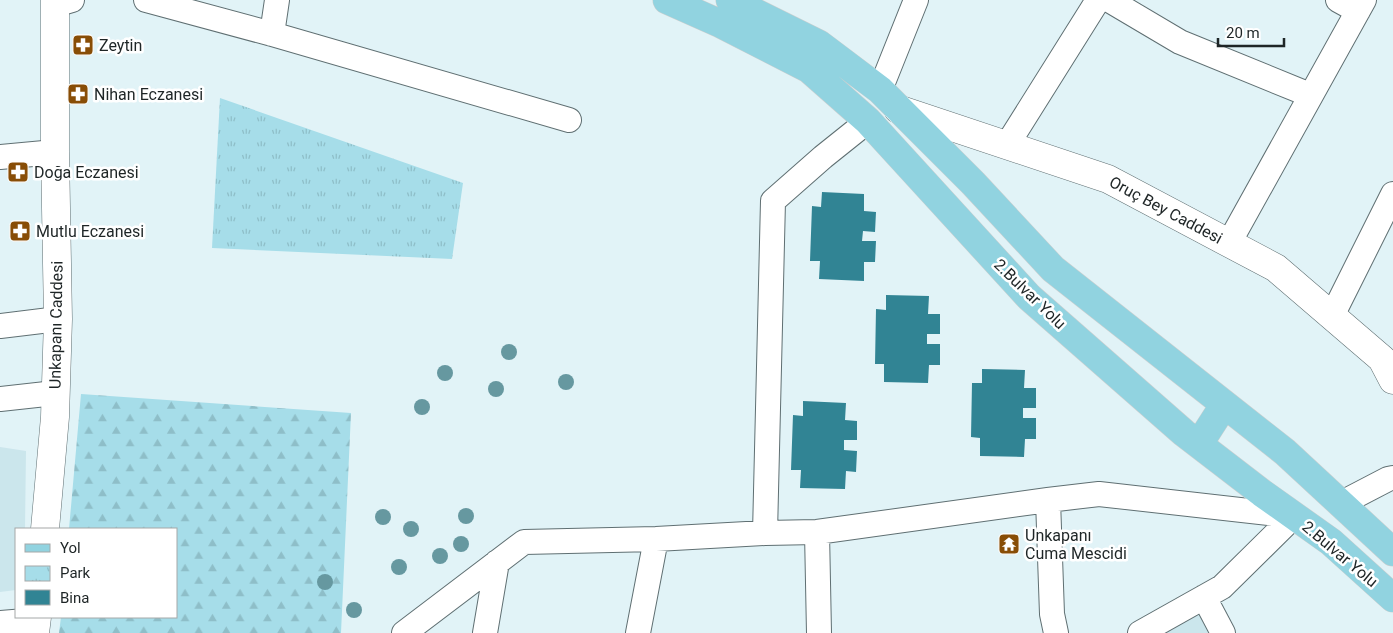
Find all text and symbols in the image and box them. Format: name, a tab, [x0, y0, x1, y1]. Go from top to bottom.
scale bar	[1218, 15, 1284, 47]
text: 20 m	[1226, 24, 1260, 42]
pharmacy icon: Zeytin	[71, 33, 95, 57]
place label: Zeytin	[99, 36, 142, 55]
pharmacy icon: Nihan Eczanesi	[66, 82, 90, 106]
place label: Nihan Eczanesi	[94, 85, 203, 104]
pharmacy icon: Doğa Eczanesi	[6, 160, 30, 184]
place label: Doğa Eczanesi	[34, 163, 139, 182]
street label: Oruç Bey Caddesi	[1106, 172, 1226, 248]
pharmacy icon: Mutlu Eczanesi	[8, 219, 32, 243]
place label: Mutlu Eczanesi	[36, 222, 144, 241]
street label: 2.Bulvar Yolu	[990, 255, 1070, 333]
street label: Unkapanı Caddesi	[45, 261, 67, 389]
street label: 2.Bulvar Yolu	[1298, 517, 1382, 591]
place label: Unkapanı Cuma Mescidi	[1025, 526, 1127, 563]
legend	[15, 528, 178, 618]
temple icon: Unkapanı Cuma Mescidi	[997, 532, 1021, 556]
text: Yol	[60, 539, 81, 557]
text: Park	[60, 564, 91, 582]
text: Bina	[60, 589, 89, 607]

